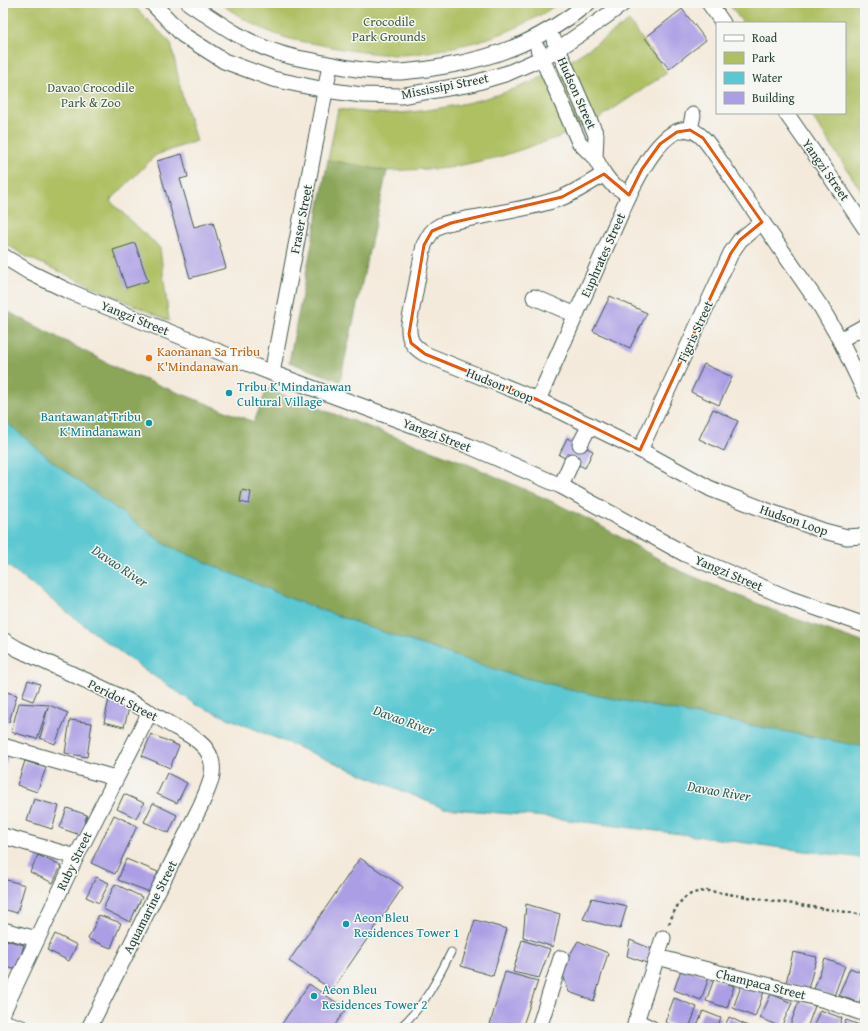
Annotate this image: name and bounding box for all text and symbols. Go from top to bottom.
park label: Crocodile Park Grounds [352,12,426,46]
legend [716,22,846,114]
text: Road [752,29,778,46]
text: Park [752,49,776,66]
street label: Hudson Street [553,54,602,133]
street label: Mississipi Street [400,68,491,104]
text: Water [752,69,782,86]
park label: Davao Crocodile Park & Zoo [47,78,135,112]
text: Building [752,89,795,106]
street label: Yangzi Street [798,135,855,205]
street label: Fraser Street [285,182,317,255]
street label: Euphrates Street [576,209,630,300]
street label: Yangzi Street [98,296,172,340]
street label: Tigris Street [672,297,718,367]
place label: Kaonanan Sa Tribu K'Mindanawan [157,342,260,376]
marker: Kaonanan Sa Tribu K'Mindanawan [144,353,154,363]
street label: Hudson Loop [463,363,537,407]
place label: Tribu K'Mindanawan Cultural Village [237,377,352,411]
marker: Tribu K'Mindanawan Cultural Village [224,388,234,398]
place label: Bantawan at Tribu K'Mindanawan [41,407,142,441]
street label: Yangzi Street [400,413,474,457]
marker: Bantawan at Tribu K'Mindanawan [144,418,154,428]
street label: Hudson Loop [757,499,831,541]
water label: Davao River [87,539,153,593]
street label: Yangzi Street [692,550,766,596]
street label: Peridot Street [85,674,162,726]
water label: Davao River [370,699,438,741]
water label: Davao River [685,775,753,807]
street label: Ruby Street [52,828,97,894]
street label: Aquamarine Street [118,857,182,957]
place label: Aeon Bleu Residences Tower 1 [354,908,459,942]
marker: Aeon Bleu Residences Tower 1 [341,919,351,929]
street label: Champaca Street [714,964,808,1004]
place label: Aeon Bleu Residences Tower 2 [322,980,427,1014]
marker: Aeon Bleu Residences Tower 2 [309,991,319,1001]

